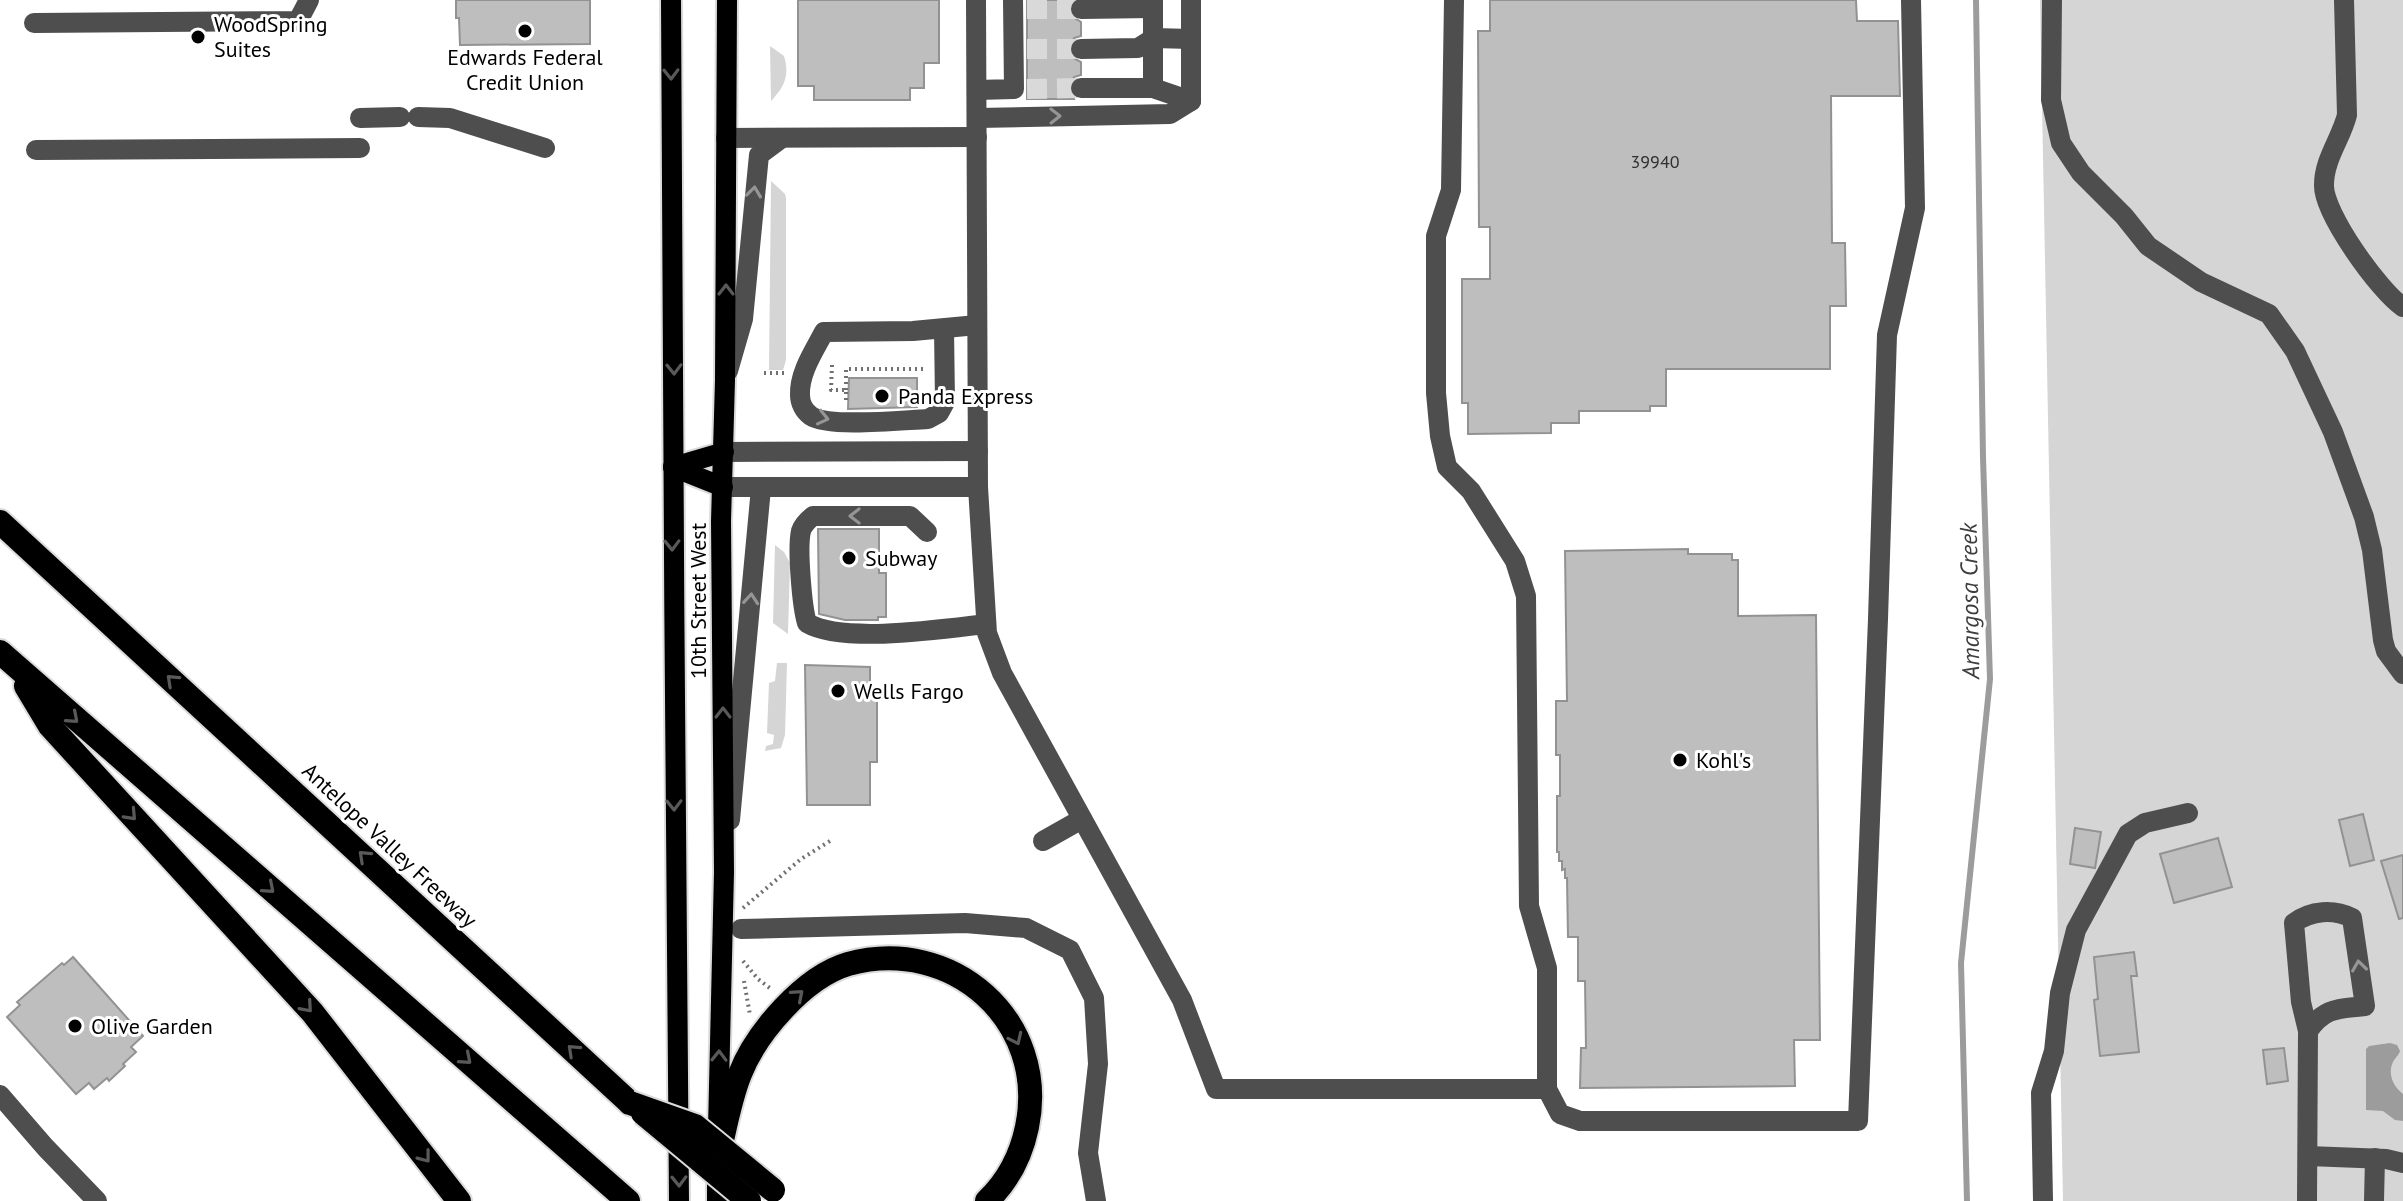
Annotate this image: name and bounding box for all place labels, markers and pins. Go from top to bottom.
place label: WoodSpring Suites [214,10,328,63]
marker: Edwards Federal Credit Union [516,22,534,40]
marker: WoodSpring Suites [189,28,207,46]
place label: Edwards Federal Credit Union [447,43,603,96]
place label: Panda Express [898,382,1033,410]
marker: Panda Express [873,387,891,405]
place label: Subway [865,544,938,572]
marker: Subway [840,549,858,567]
place label: Wells Fargo [854,677,964,705]
marker: Wells Fargo [829,682,847,700]
place label: Kohl's [1696,746,1751,774]
marker: Kohl's [1671,751,1689,769]
place label: Olive Garden [91,1012,213,1040]
marker: Olive Garden [66,1017,84,1035]

